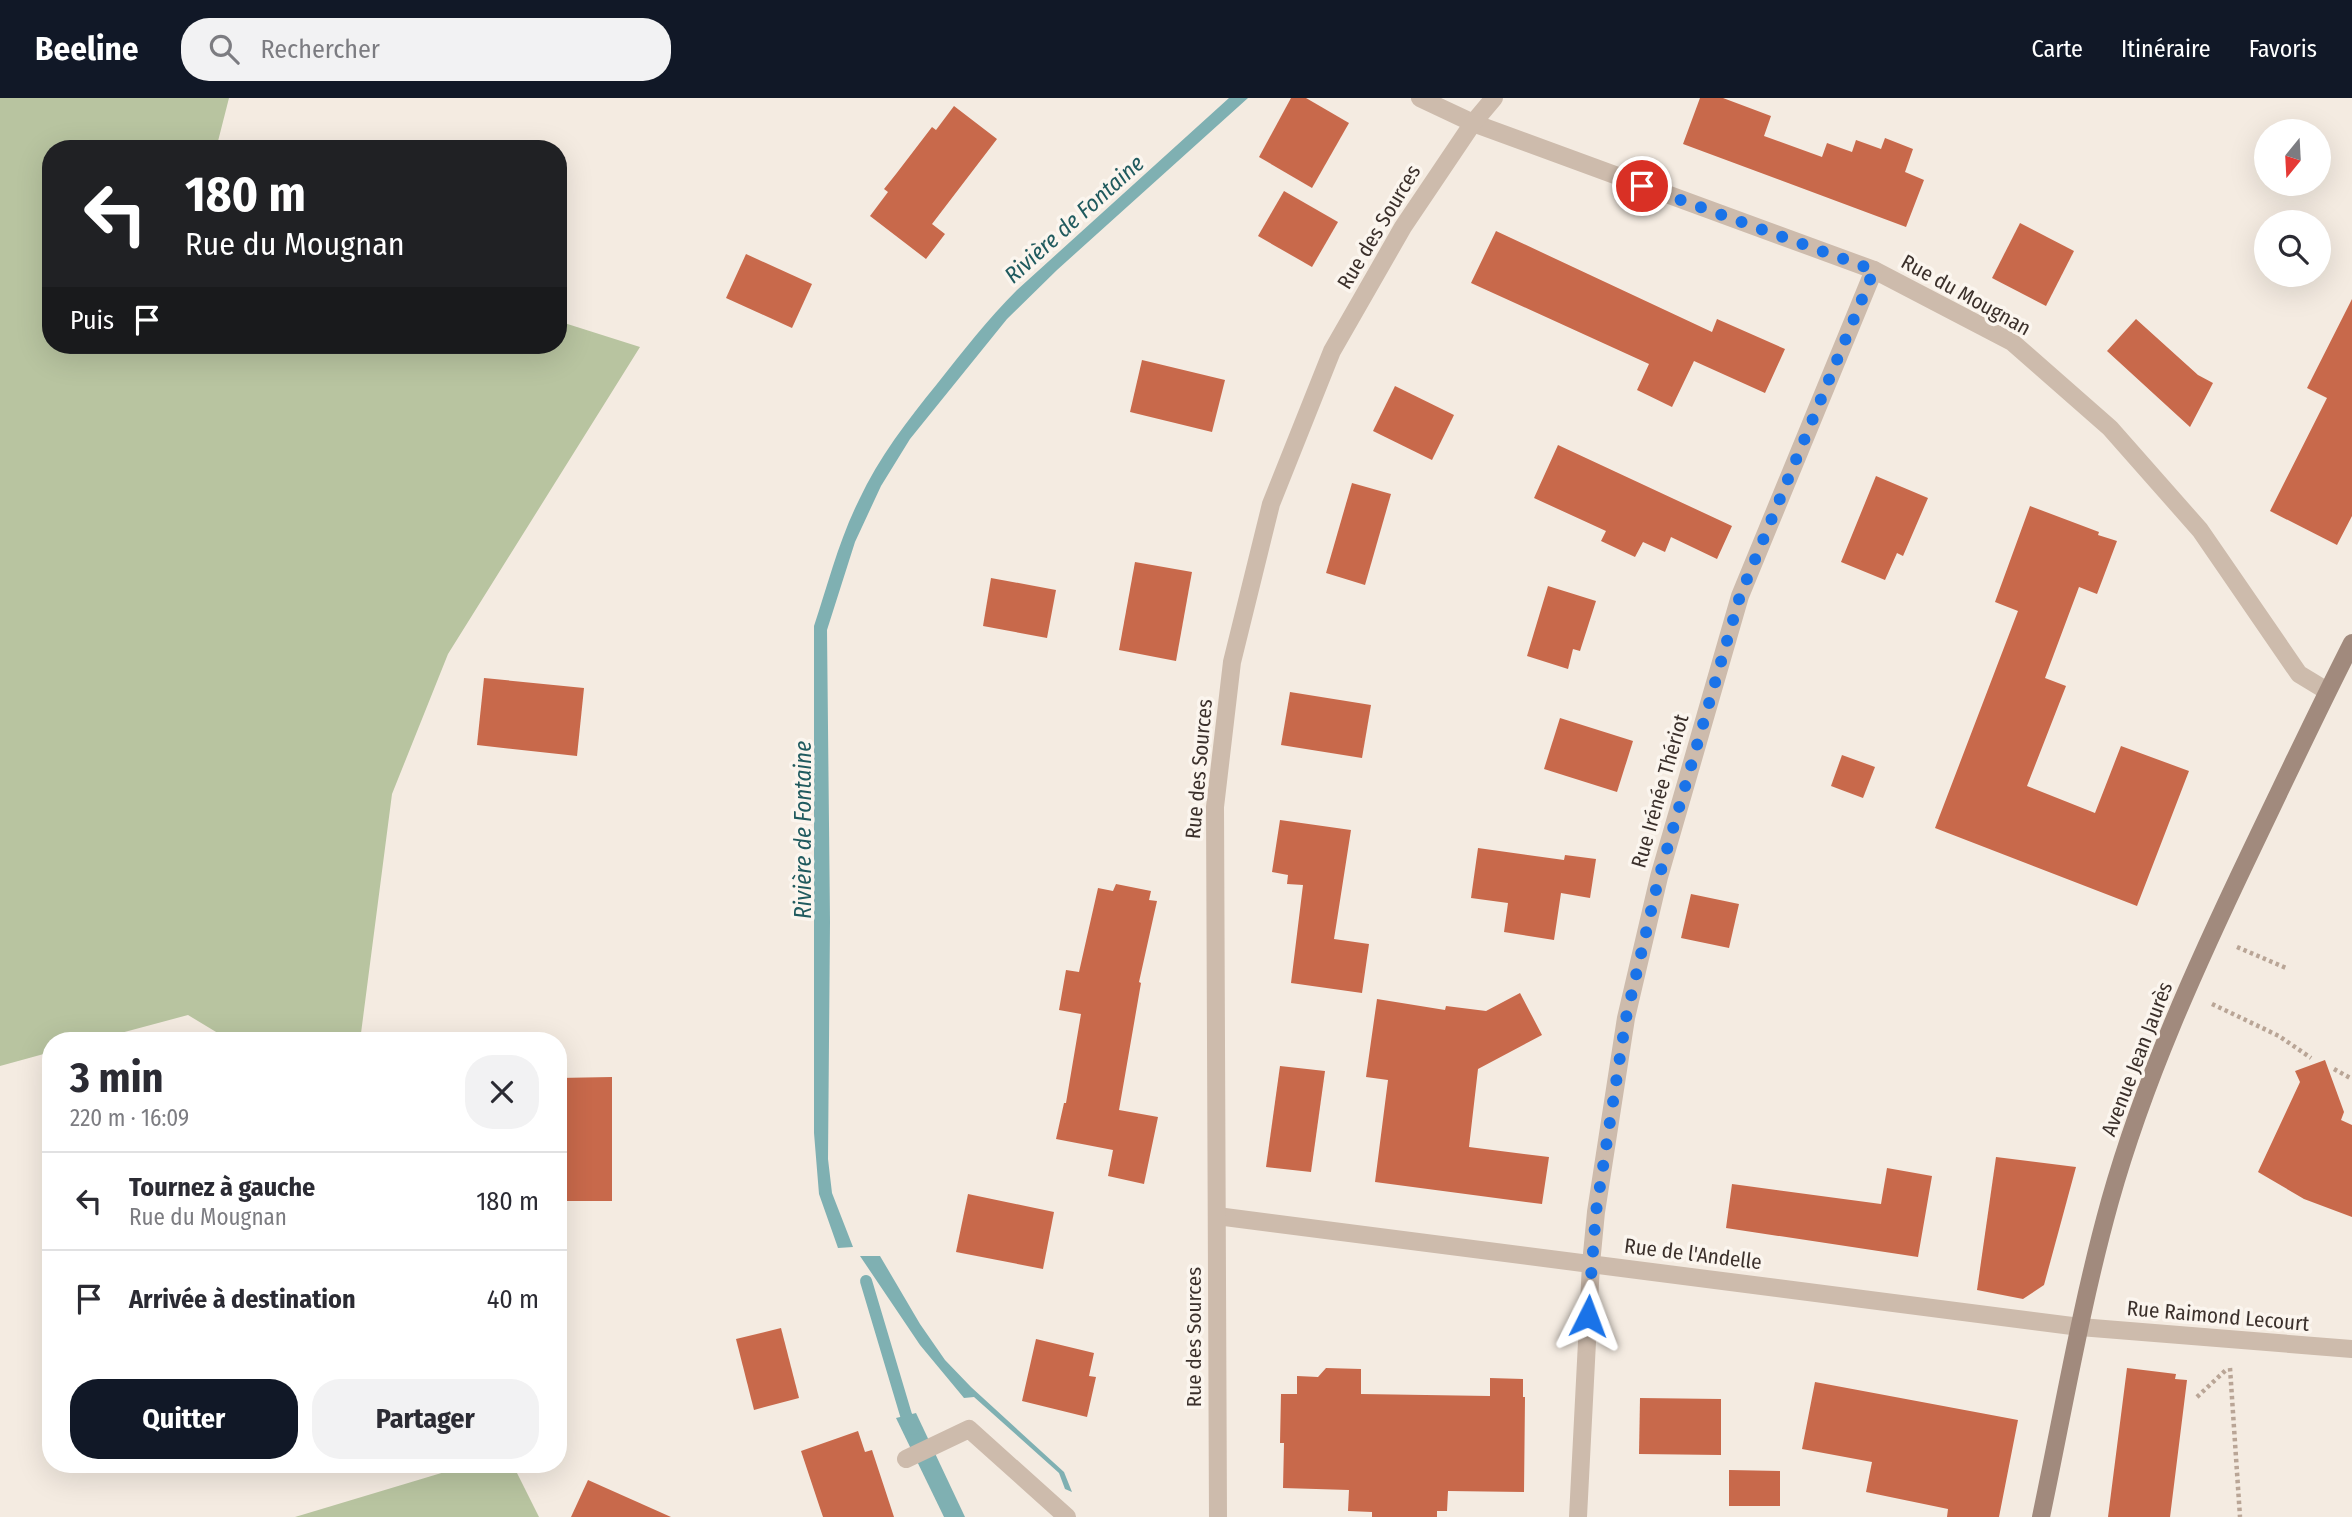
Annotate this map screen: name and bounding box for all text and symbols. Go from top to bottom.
search box [181,18,671,81]
text: Beeline [35,29,139,69]
icon: search [205,30,243,68]
text: Rechercher [261,34,380,65]
text: Carte [2032,35,2083,63]
text: Itinéraire [2121,35,2211,63]
text: Favoris [2249,35,2317,63]
north arrow [2254,119,2331,196]
map controls [2254,119,2331,287]
water label: Rivière de Fontaine [998,149,1150,289]
pin [1612,156,1672,216]
street label: Rue des Sources [1332,160,1426,294]
text: 180 m [185,165,306,224]
icon: arrive [1623,167,1661,205]
icon: left [70,168,161,259]
button: search [2254,210,2331,287]
text: Rue du Mougnan [185,225,405,263]
street label: Rue du Mougnan [1897,249,2035,341]
icon: arrive [128,301,166,339]
text: Puis [70,305,114,336]
street label: Rue des Sources [1180,698,1218,840]
street label: Rue Irénée Thériot [1626,711,1694,871]
water label: Rivière de Fontaine [789,741,817,919]
street label: Avenue Jean Jaurès [2096,978,2178,1140]
text: 3 min [70,1053,164,1103]
button: close [465,1055,539,1129]
text: 220 m · 16:09 [70,1104,189,1132]
text: Tournez à gauche [129,1172,315,1203]
icon: left [70,1182,108,1220]
text: 180 m [476,1186,539,1217]
text: Rue du Mougnan [129,1203,287,1231]
street label: Rue de l'Andelle [1623,1233,1763,1275]
street label: Rue des Sources [1181,1267,1207,1407]
position arrow [1551,1279,1625,1353]
icon: arrive [70,1280,108,1318]
text: Arrivée à destination [129,1284,356,1315]
text: 40 m [487,1284,539,1315]
street label: Rue Raimond Lecourt [2126,1295,2310,1337]
button: Quitter [70,1379,298,1459]
button: Partager [312,1379,539,1459]

